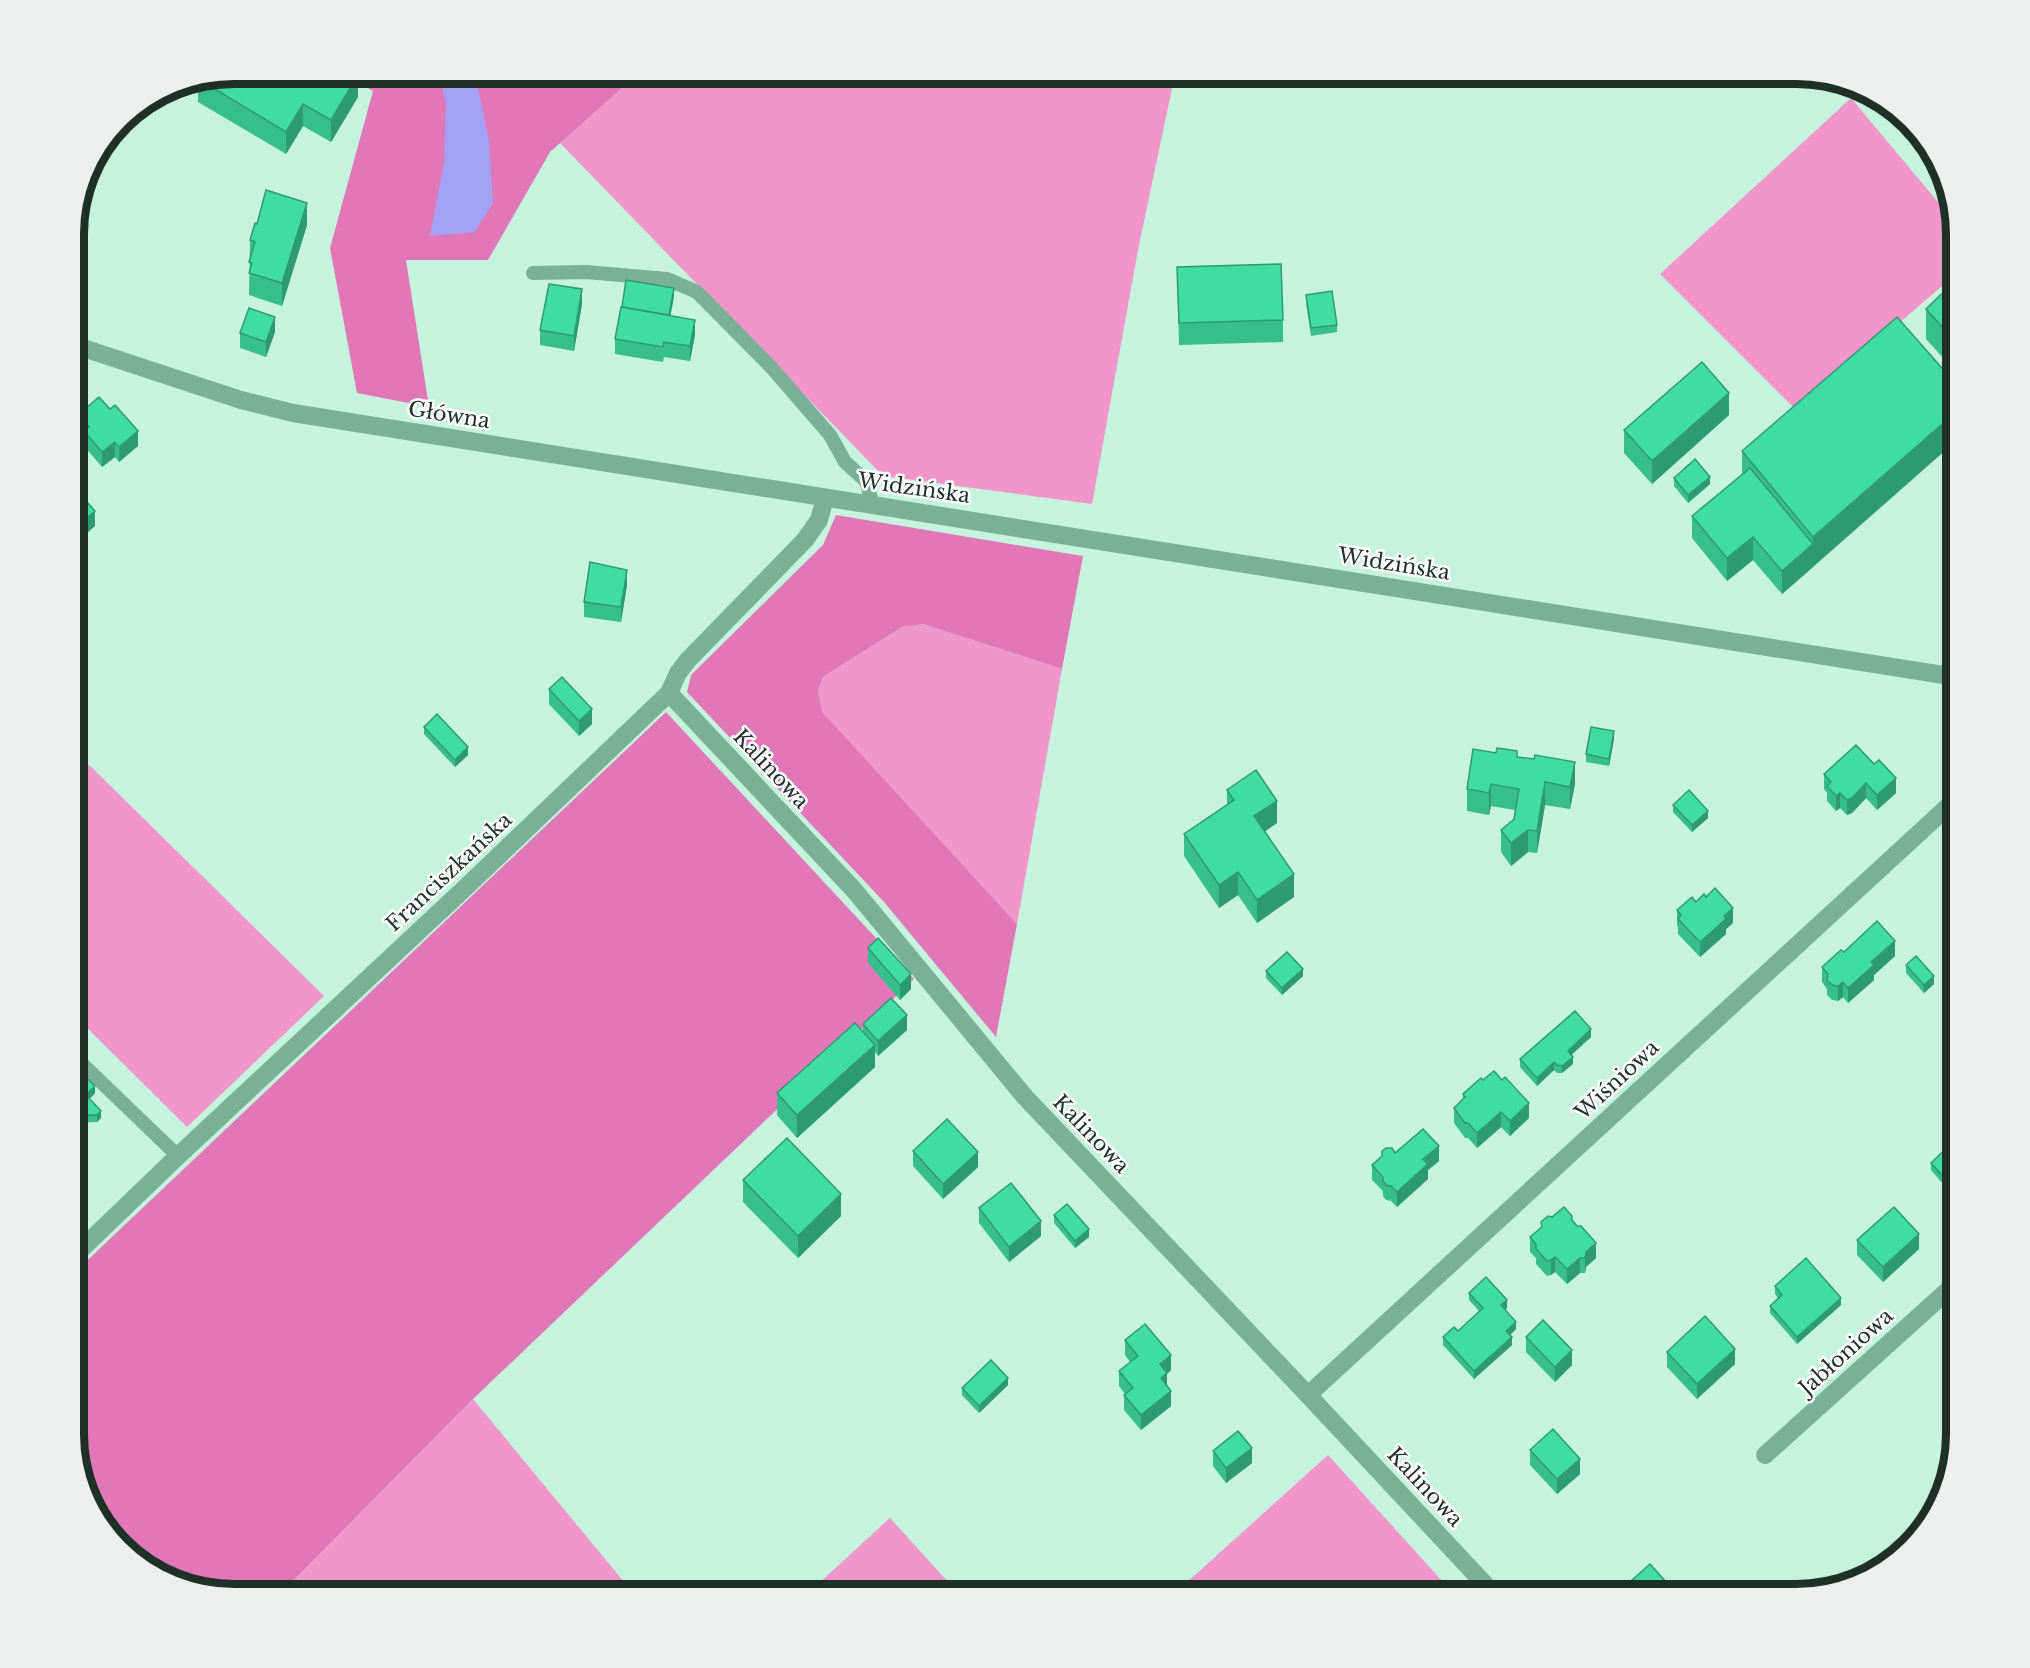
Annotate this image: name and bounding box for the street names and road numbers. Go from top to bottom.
street label: Główna [406,396,492,434]
street label: Widzińska [855,467,972,509]
street label: Widzińska [1335,542,1452,586]
street label: Kalinowa [728,724,815,814]
street label: Franciszkańska [381,807,518,937]
street label: Wiśniowa [1569,1034,1665,1126]
street label: Kalinowa [1047,1089,1135,1179]
street label: Jabłoniowa [1791,1303,1899,1403]
street label: Kalinowa [1382,1442,1469,1532]

